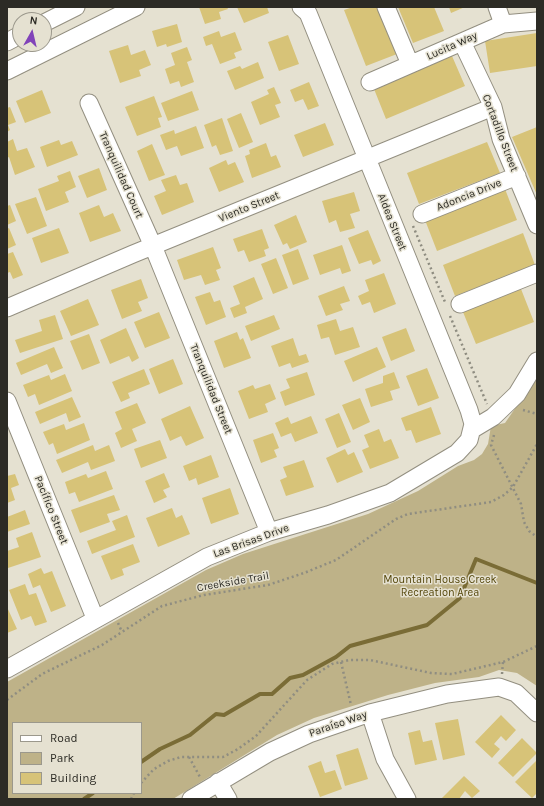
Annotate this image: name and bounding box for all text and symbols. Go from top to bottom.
north arrow [12,12,52,52]
text: N [29,14,38,28]
street label: Lucita Way [425,29,479,63]
street label: Cortadillo Street [479,92,521,174]
street label: Tranquilidad Court [96,130,146,220]
street label: Adoncia Drive [435,176,503,214]
street label: Viento Street [217,189,281,225]
street label: Aldea Street [375,192,409,252]
street label: Tranquilidad Street [187,342,235,436]
street label: Pacífico Street [31,474,71,546]
street label: Las Brisas Drive [211,521,291,561]
street label: Creekside Trail [196,569,270,595]
park label: Mountain House Creek Recreation Area [383,573,497,599]
street label: Paraíso Way [307,708,369,740]
legend [12,722,142,794]
text: Road [50,731,78,745]
text: Park [50,751,74,765]
text: Building [50,771,96,785]

